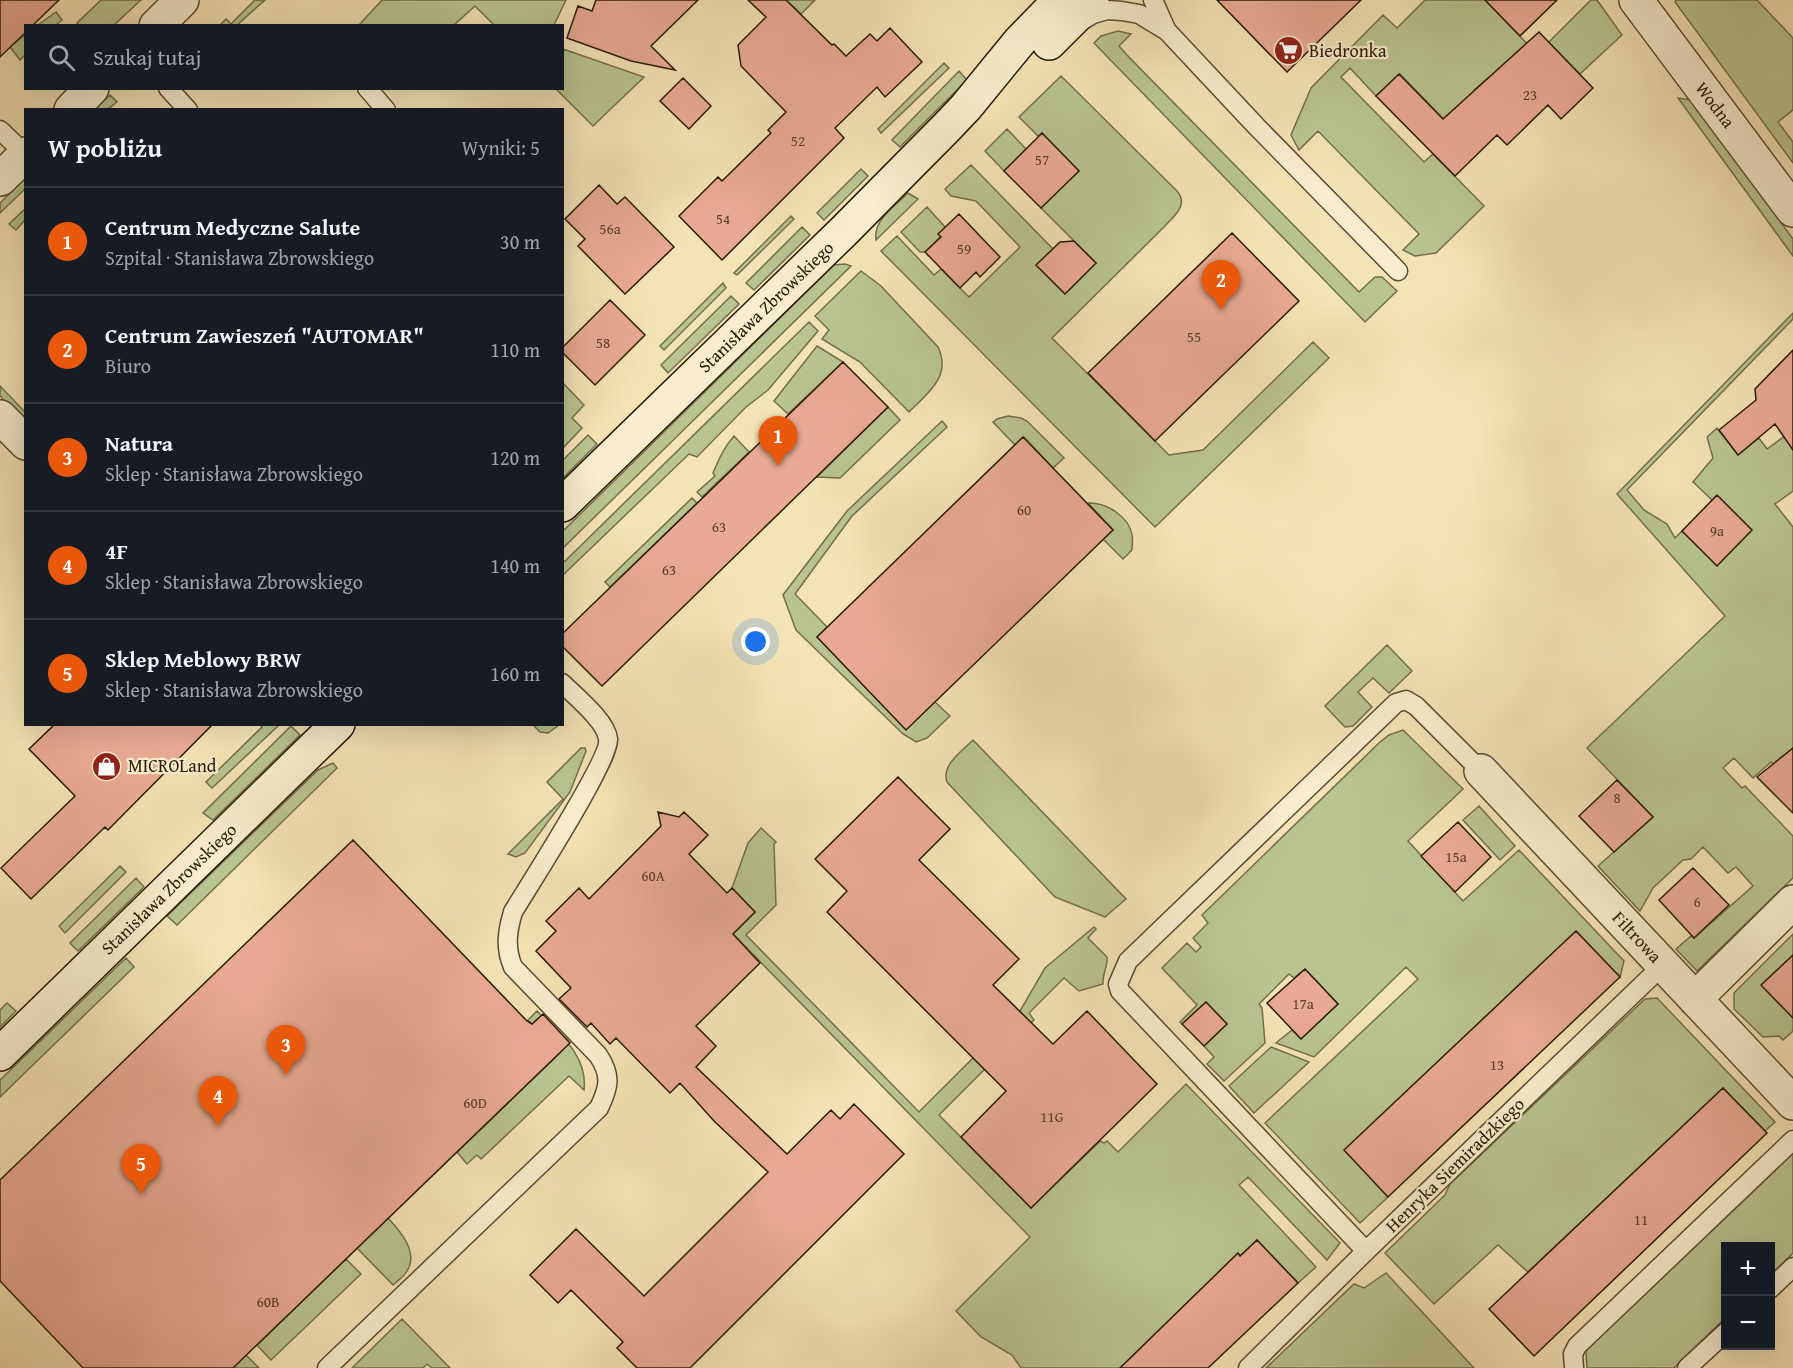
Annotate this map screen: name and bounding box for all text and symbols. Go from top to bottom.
search box [24,24,564,90]
supermarket icon: Biedronka [1272,35,1304,67]
place label: Biedronka [1309,37,1387,64]
icon: search [45,41,78,74]
text: Szukaj tutaj [93,41,201,73]
street label: Wodna [1689,76,1742,134]
house number: 23 [1523,84,1537,105]
text: W pobliżu [48,128,162,167]
house number: 52 [791,130,805,151]
text: Wyniki: 5 [462,133,540,162]
house number: 57 [1035,149,1049,170]
house number: 54 [716,208,730,229]
text: Centrum Medyczne Salute [105,211,360,243]
house number: 56a [599,218,621,239]
text: 1 [62,227,73,256]
text: 30 m [500,227,540,256]
street label: Stanisława Zbrowskiego [692,234,840,379]
house number: 59 [957,238,971,259]
text: Szpital · Stanisława Zbrowskiego [105,243,374,272]
pin: 2 [1202,260,1240,310]
text: Centrum Zawieszeń "AUTOMAR" [105,319,424,351]
house number: 55 [1187,326,1201,347]
house number: 58 [596,332,610,353]
text: 2 [62,335,73,364]
text: 110 m [490,335,540,364]
text: Biuro [105,351,151,380]
pin: 1 [758,416,798,466]
text: Natura [105,427,173,459]
text: 3 [62,443,73,472]
text: 120 m [490,443,540,472]
text: Sklep · Stanisława Zbrowskiego [105,459,363,488]
house number: 60 [1017,499,1031,520]
house number: 63 [712,516,726,537]
house number: 9a [1710,520,1724,541]
text: 4F [105,535,128,567]
text: 4 [62,551,73,580]
text: 140 m [490,551,540,580]
house number: 63 [662,559,676,580]
text: Sklep · Stanisława Zbrowskiego [105,567,363,596]
your location [741,627,770,656]
text: Sklep Meblowy BRW [105,643,301,675]
text: 5 [62,659,73,688]
text: 160 m [490,659,540,688]
text: Sklep · Stanisława Zbrowskiego [105,675,363,704]
shop icon: MICROLand [91,750,123,782]
place label: MICROLand [128,752,217,779]
house number: 8 [1613,787,1621,808]
street label: Stanisława Zbrowskiego [95,816,243,961]
house number: 15a [1445,846,1467,867]
house number: 60A [641,865,665,886]
house number: 6 [1693,891,1701,912]
street label: Filtrowa [1606,905,1669,969]
house number: 17a [1292,993,1314,1014]
pin: 3 [266,1026,306,1075]
house number: 13 [1490,1054,1504,1075]
pin: 4 [198,1076,238,1126]
street label: Henryka Siemiradzkiego [1379,1091,1530,1238]
house number: 60D [463,1092,487,1113]
house number: 11G [1040,1106,1064,1127]
pin: 5 [122,1144,160,1194]
house number: 11 [1634,1209,1648,1230]
map controls [1721,1242,1775,1350]
button: + [1721,1242,1775,1296]
house number: 60B [257,1291,279,1312]
button: − [1721,1296,1775,1350]

